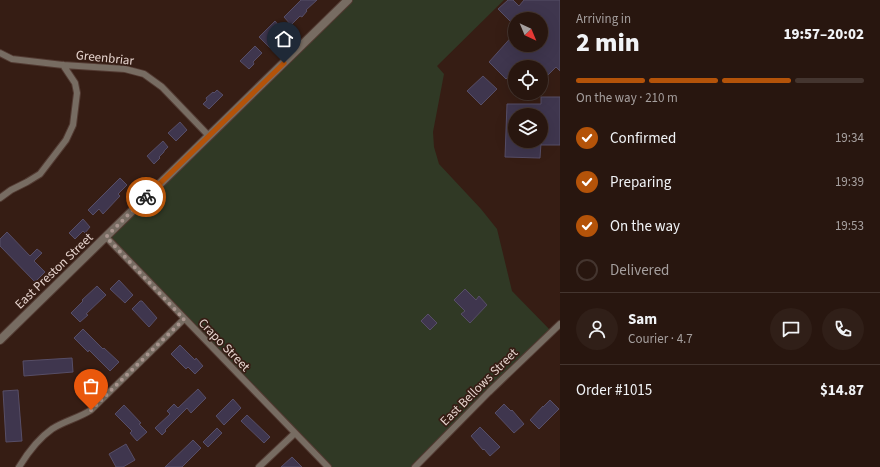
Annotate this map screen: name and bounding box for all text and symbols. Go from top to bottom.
text: Arriving in [576,10,631,28]
north arrow [508,12,548,52]
map controls [508,12,548,148]
pin [267,22,301,63]
text: 2 min [576,24,640,61]
text: 19:57–20:02 [783,24,864,45]
icon: home [273,28,295,50]
street label: Greenbriar [75,46,135,70]
button: locate [508,60,548,100]
text: On the way · 210 m [576,89,678,107]
button: layers [508,108,548,148]
icon: check [576,127,598,149]
text: Confirmed [610,128,676,149]
text: 19:34 [835,129,864,147]
icon: check [576,171,598,193]
text: Preparing [610,172,671,193]
text: 19:39 [835,173,864,191]
courier [126,177,166,217]
icon: bike [135,186,157,208]
icon: check [576,215,598,237]
text: On the way [610,216,680,237]
text: 19:53 [835,217,864,235]
street label: East Preston Street [11,229,98,313]
text: Delivered [610,260,669,281]
button: person [576,308,618,350]
button: chat [770,308,812,350]
button: phone [822,308,864,350]
text: Sam [628,309,657,330]
street label: Crapo Street [194,314,254,376]
text: Courier · 4.7 [628,330,693,348]
street label: East Bellows Street [436,344,522,430]
pin [74,369,108,410]
icon: bag [80,375,102,397]
text: Order #1015 [576,380,652,401]
text: $14.87 [820,380,864,401]

